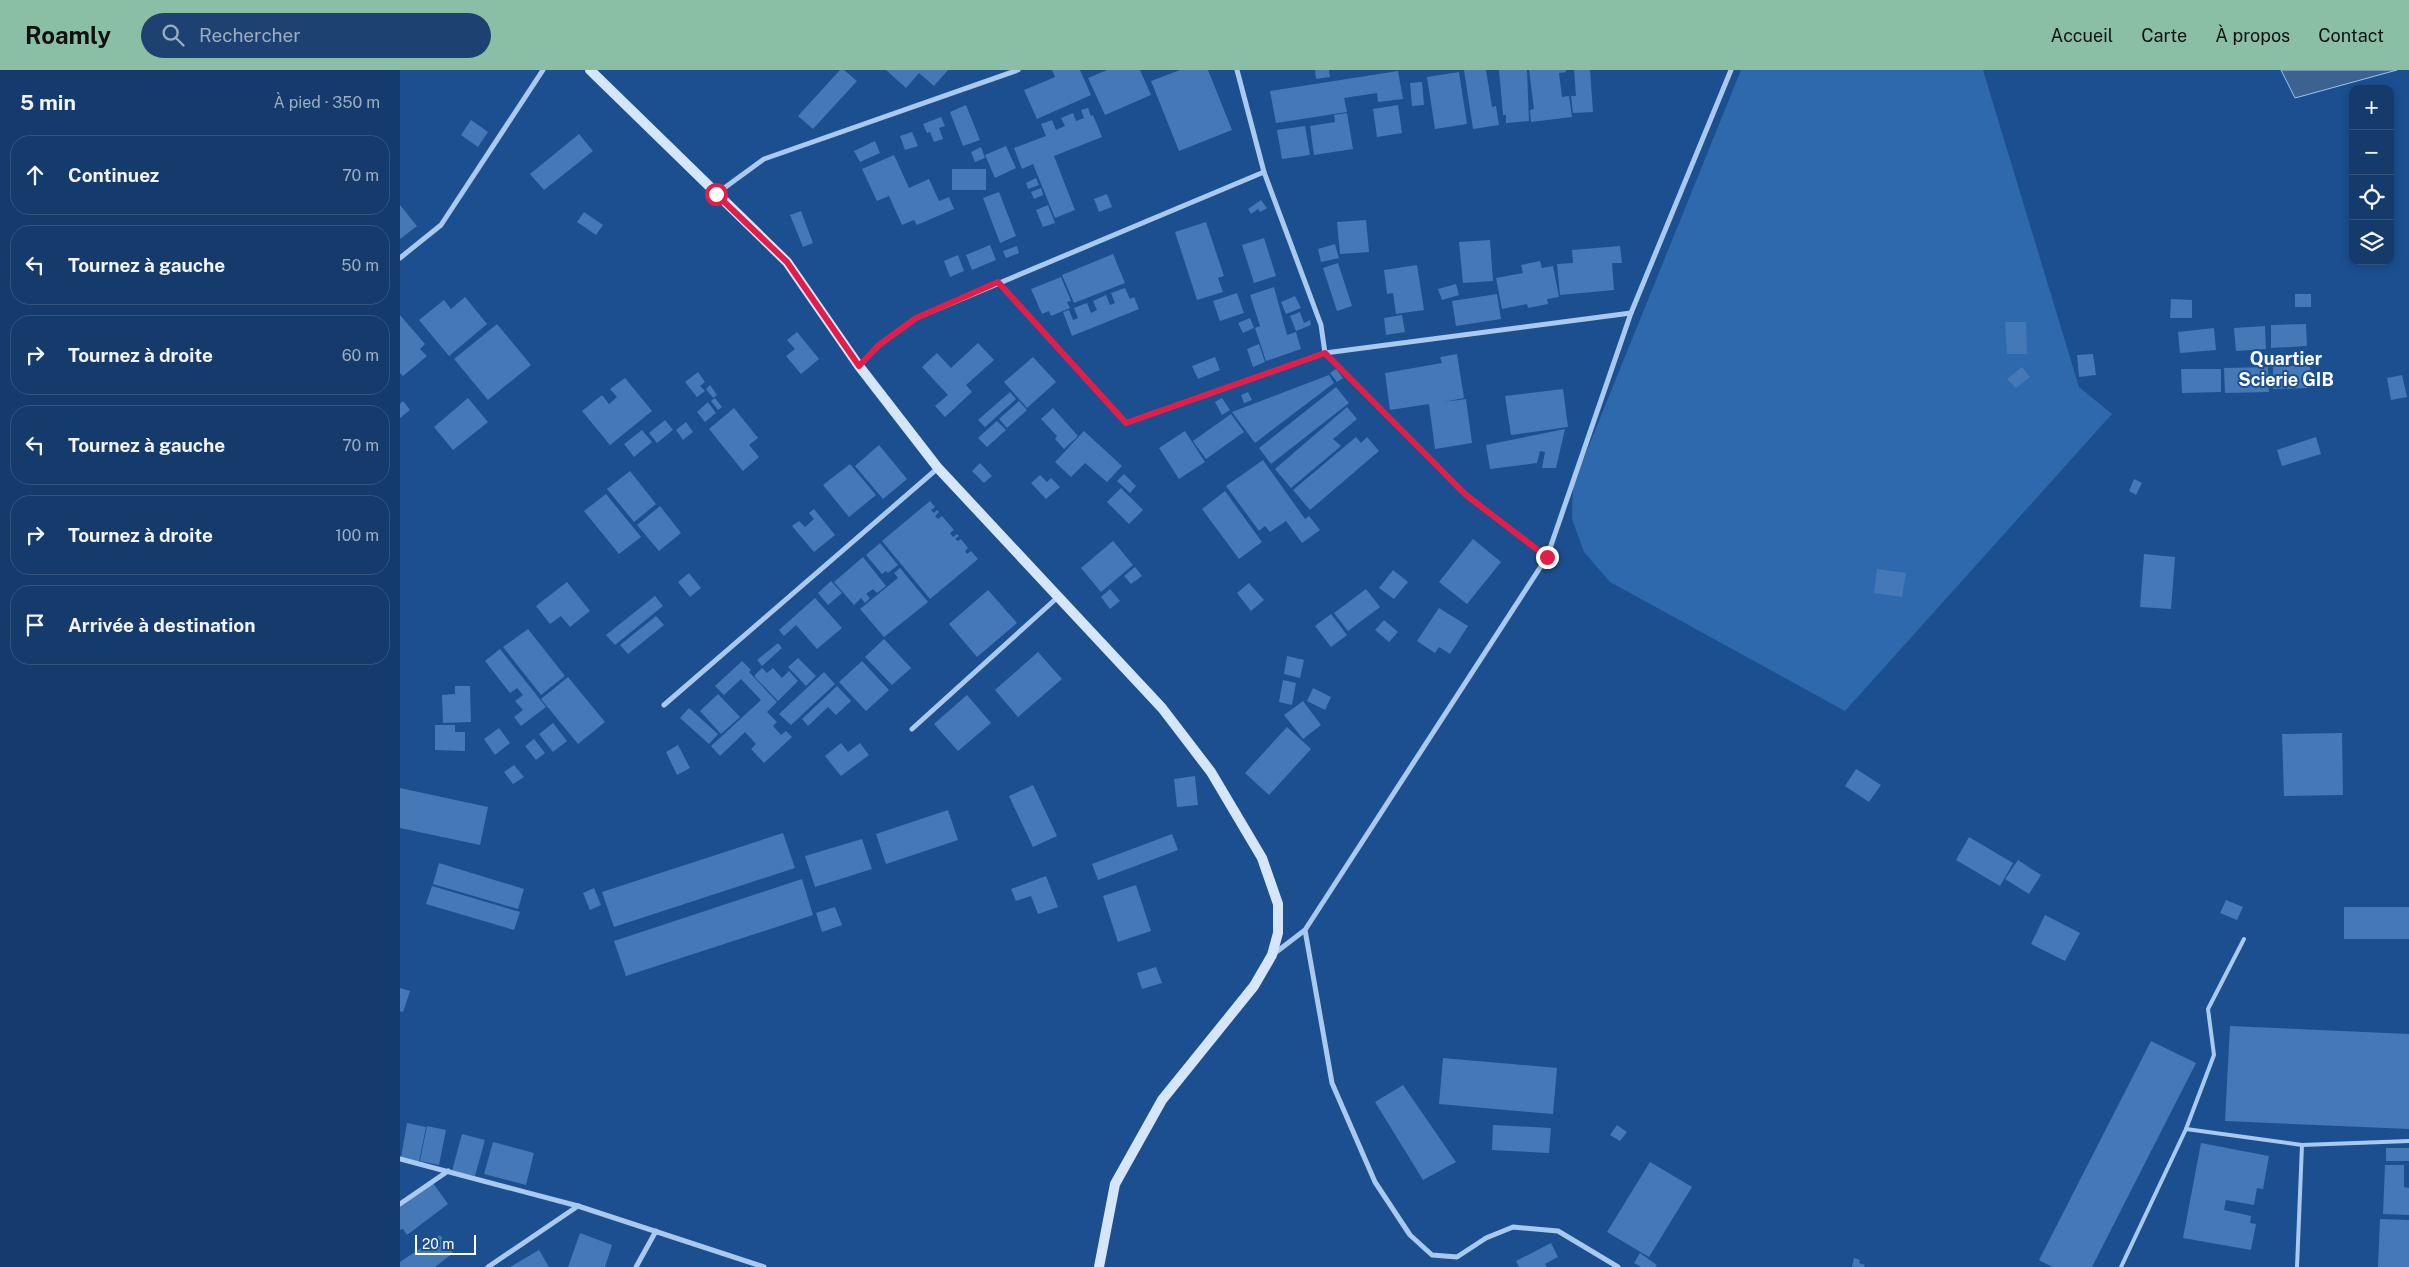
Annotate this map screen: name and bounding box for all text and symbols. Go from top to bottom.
search box [141,13,491,58]
text: Roamly [25,21,111,49]
icon: search [159,21,187,49]
text: Rechercher [199,24,301,46]
text: Accueil [2051,25,2113,46]
text: Carte [2141,25,2187,46]
text: À propos [2215,25,2290,46]
text: Contact [2318,25,2384,46]
map controls [2349,85,2394,265]
button: + [2349,85,2394,130]
text: 5 min [20,90,76,115]
text: À pied · 350 m [273,93,380,112]
button: − [2349,130,2394,175]
icon: ahead [21,161,49,189]
text: Continuez [68,164,159,186]
text: 70 m [342,166,379,185]
button: locate [2349,175,2394,220]
route start [705,183,728,206]
button: layers [2349,220,2394,265]
icon: left [21,251,49,279]
text: Tournez à gauche [68,254,225,276]
text: 50 m [341,256,379,275]
icon: right [21,341,49,369]
text: Tournez à droite [68,344,213,366]
text: 60 m [342,346,379,365]
district label: Quartier Scierie GIB [2238,348,2334,390]
icon: left [21,431,49,459]
text: Tournez à gauche [68,434,225,456]
text: 70 m [342,436,379,455]
icon: right [21,521,49,549]
text: Tournez à droite [68,524,213,546]
text: 100 m [335,526,379,545]
route end [1536,546,1559,569]
icon: arrive [21,611,49,639]
text: Arrivée à destination [68,614,256,636]
scale bar [415,1232,476,1255]
text: 20 m [422,1236,454,1252]

